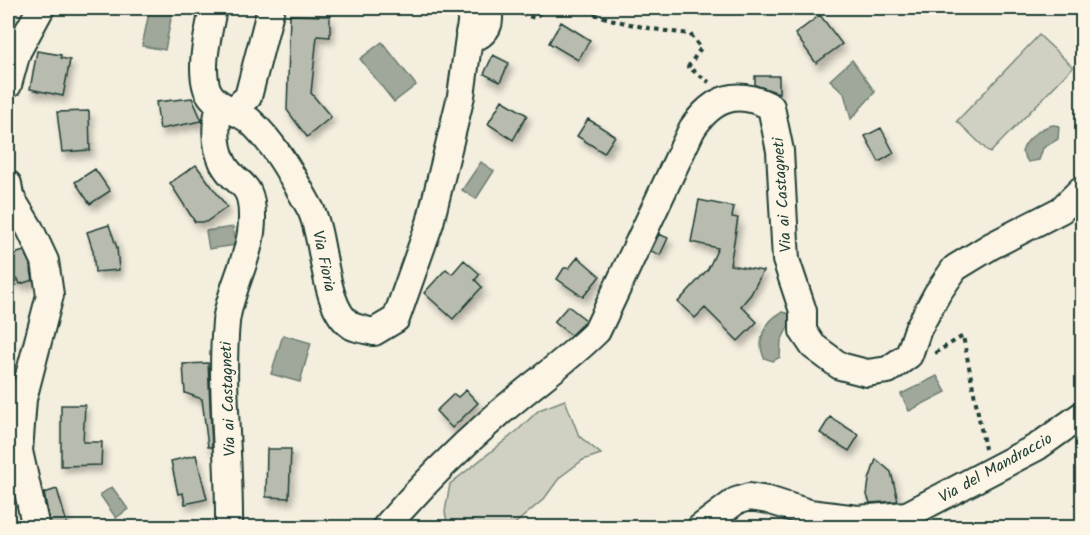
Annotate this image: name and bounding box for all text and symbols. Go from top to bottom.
street label: Via ai Castagneti [766,136,799,253]
street label: Via Fioria [305,228,342,294]
street label: Via ai Castagneti [214,340,243,457]
street label: Via del Mandraccio [934,427,1057,510]

